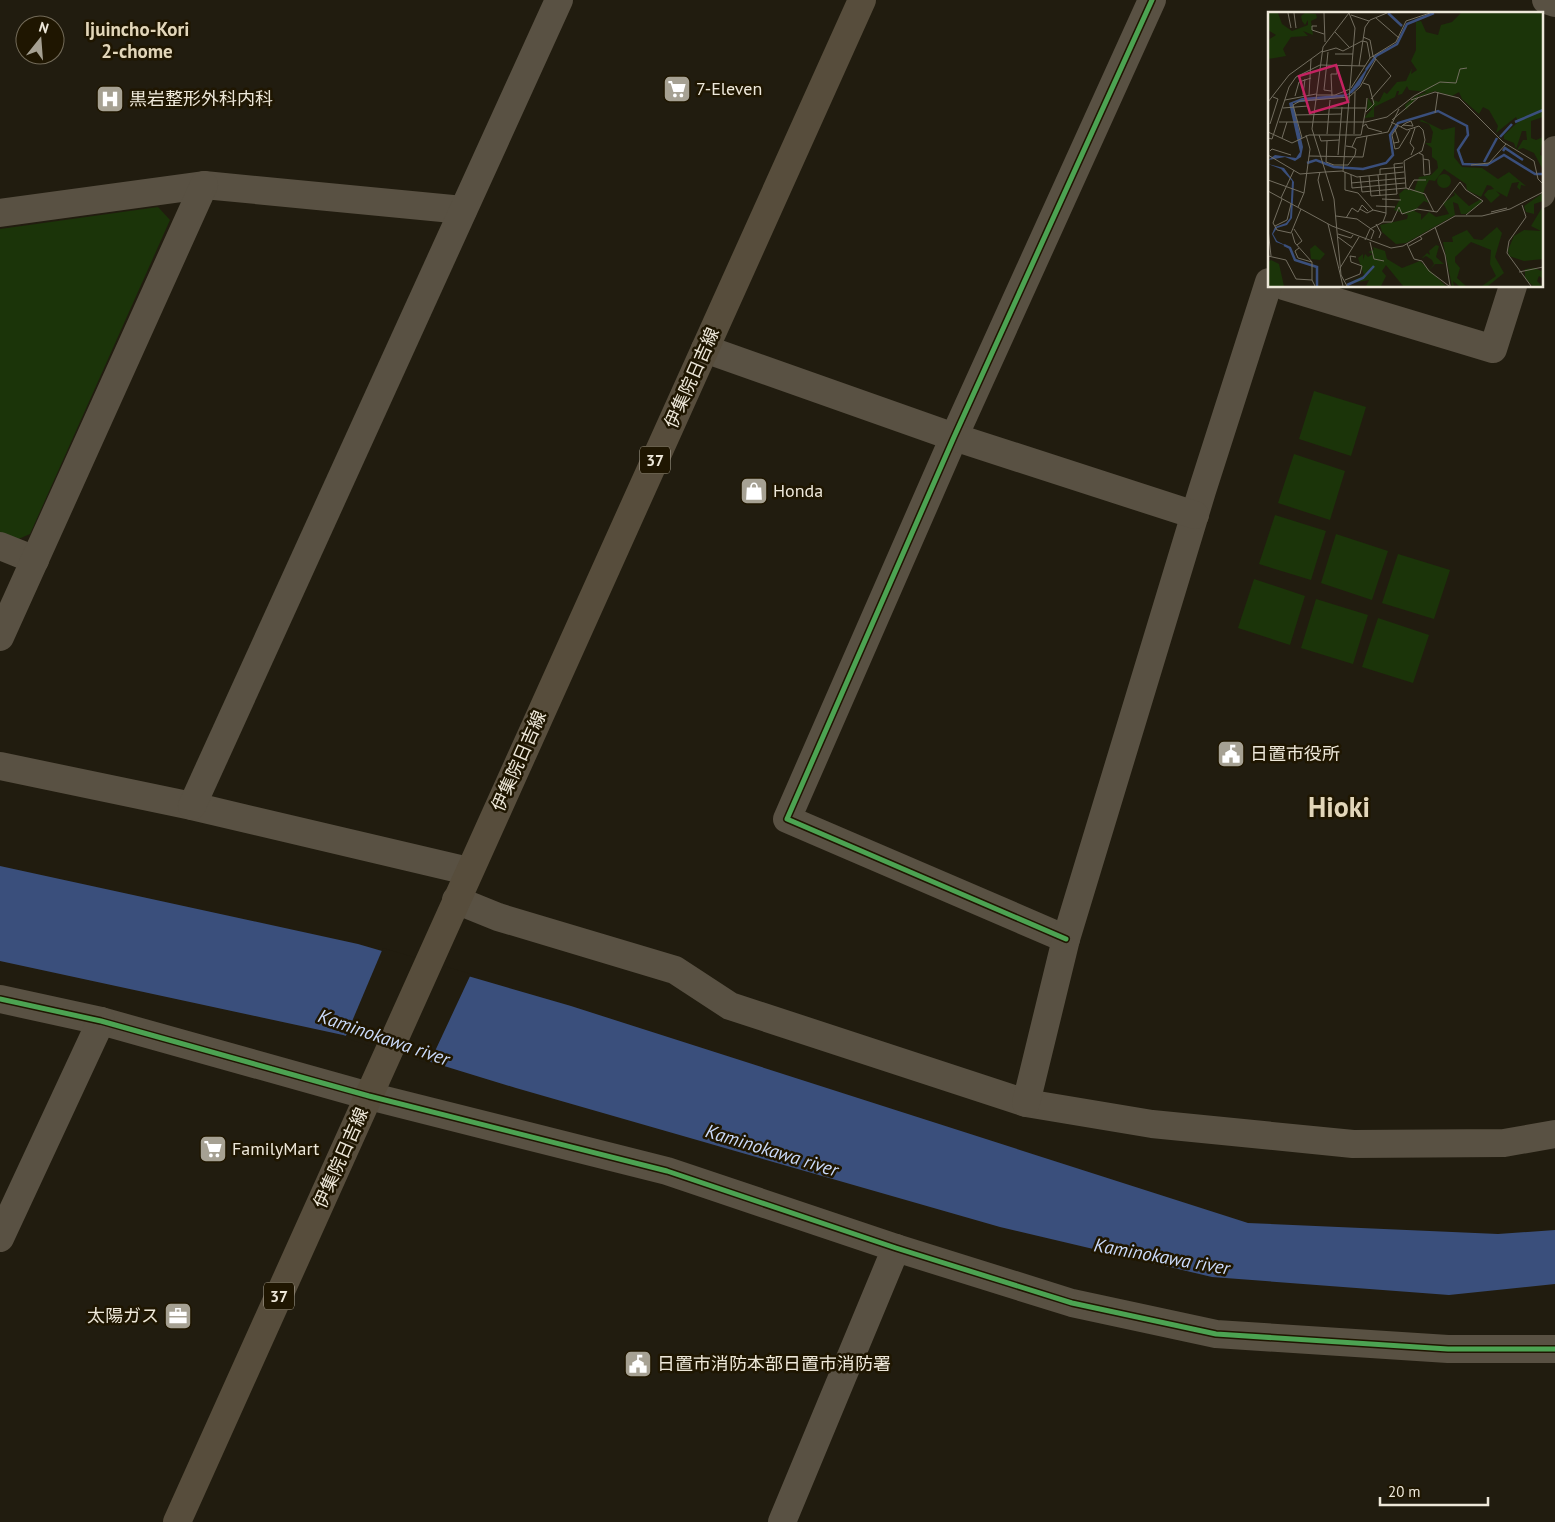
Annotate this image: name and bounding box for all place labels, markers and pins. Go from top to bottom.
supermarket icon: 7-Eleven [662,74,692,104]
place label: 7-Eleven [696,77,762,100]
hospital icon: 黒岩整形外科内科 [95,84,125,114]
place label: 黒岩整形外科内科 [129,87,273,110]
shop icon: Honda [739,476,769,506]
place label: Honda [773,479,823,502]
public building icon: 日置市役所 [1216,739,1246,769]
place label: 日置市役所 [1250,742,1340,765]
supermarket icon: FamilyMart [198,1134,228,1164]
place label: FamilyMart [232,1137,319,1160]
office icon: 太陽ガス [163,1301,193,1331]
place label: 太陽ガス [87,1304,159,1327]
public building icon: 日置市消防本部日置市消防署 [623,1349,653,1379]
place label: 日置市消防本部日置市消防署 [657,1352,891,1375]

